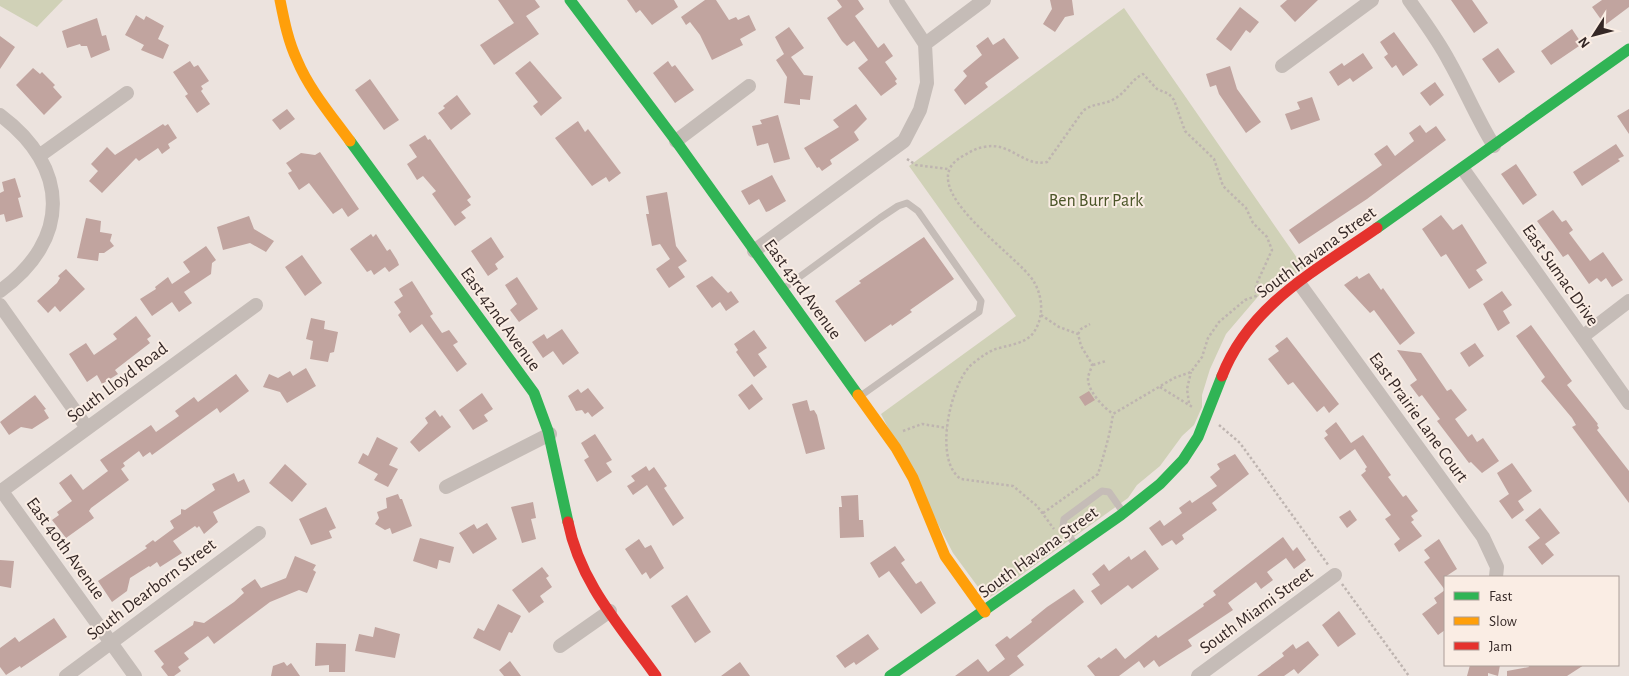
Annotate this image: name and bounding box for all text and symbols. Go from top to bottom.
north arrow [1569,10,1619,60]
text: N [1576,34,1593,50]
park label: Ben Burr Park [1049,192,1144,210]
street label: South Havana Street [1254,203,1380,302]
street label: East Sumac Drive [1519,221,1602,330]
street label: East 43rd Avenue [760,236,844,343]
street label: East 42nd Avenue [457,265,544,375]
street label: South Lloyd Road [64,339,171,426]
street label: East Prairie Lane Court [1365,349,1471,486]
street label: East 40th Avenue [22,494,108,603]
street label: South Havana Street [976,503,1102,602]
street label: South Dearborn Street [84,535,220,644]
street label: South Miami Street [1197,564,1317,658]
legend [1444,576,1619,666]
text: Fast [1489,589,1513,604]
text: Slow [1489,614,1517,629]
text: Jam [1489,639,1512,654]

